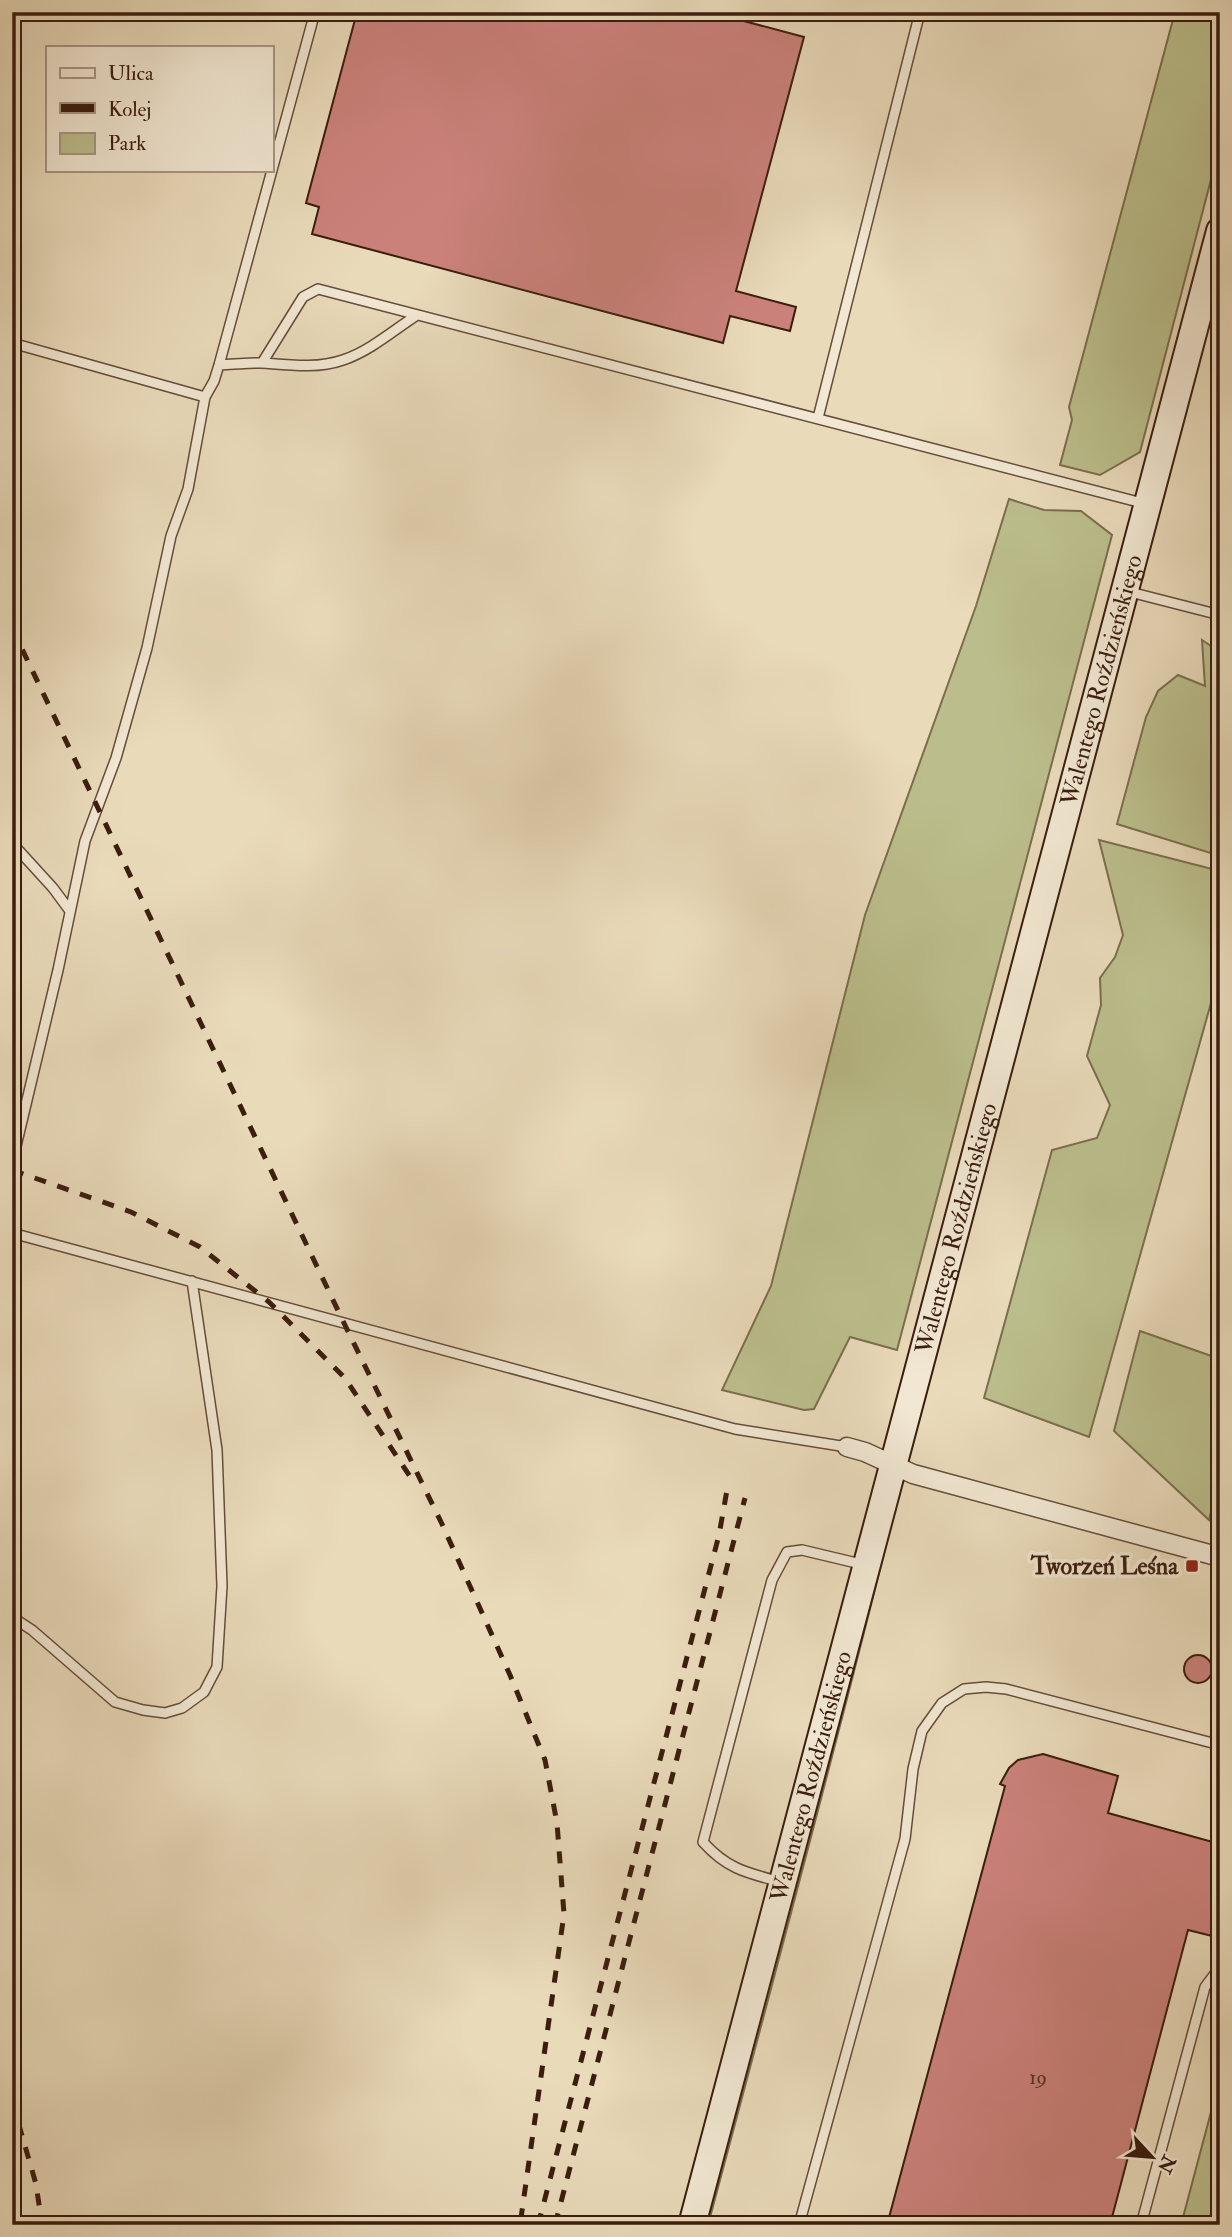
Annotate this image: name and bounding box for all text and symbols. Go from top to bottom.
legend [46,46,273,172]
text: Ulica [108,60,154,87]
text: Kolej [108,96,151,123]
text: Park [108,130,146,157]
street label: Walentego Roździeńskiego [1053,551,1150,810]
street label: Walentego Roździeńskiego [908,1100,1004,1358]
place label: Tworzeń Leśna [1030,1551,1179,1582]
marker: Tworzeń Leśna [1184,1558,1200,1574]
street label: Walentego Roździeńskiego [763,1648,859,1906]
house number: 19 [1029,2064,1047,2091]
north arrow [1116,2122,1186,2192]
text: N [1151,2150,1181,2178]

